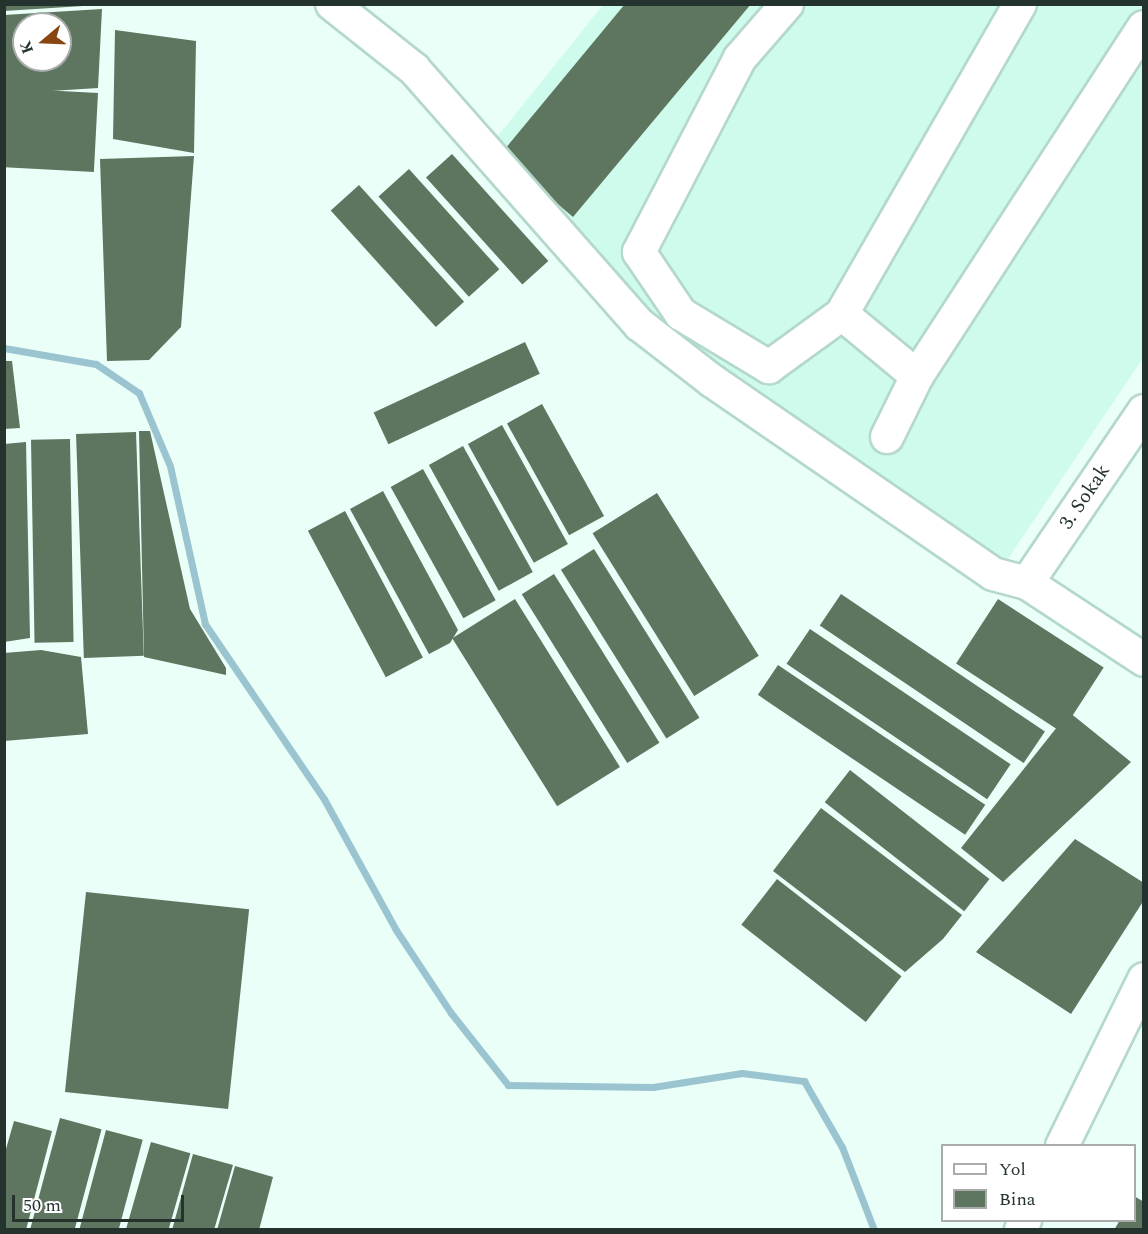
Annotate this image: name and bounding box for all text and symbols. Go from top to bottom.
north arrow [12,12,72,72]
text: K [14,37,40,57]
street label: 3. Sokak [1054,460,1116,534]
legend [941,1144,1136,1222]
text: Yol [999,1156,1026,1183]
scale bar [15,1183,188,1221]
text: Bina [999,1186,1036,1213]
text: 50 m [23,1192,61,1219]

